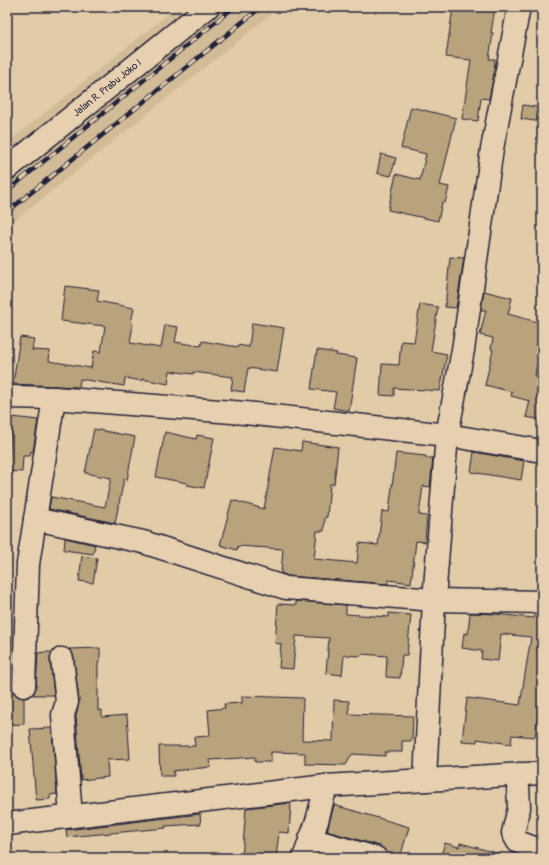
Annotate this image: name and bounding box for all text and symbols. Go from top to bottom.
street label: Jalan R. Prabu Joko I [71,57,144,119]

